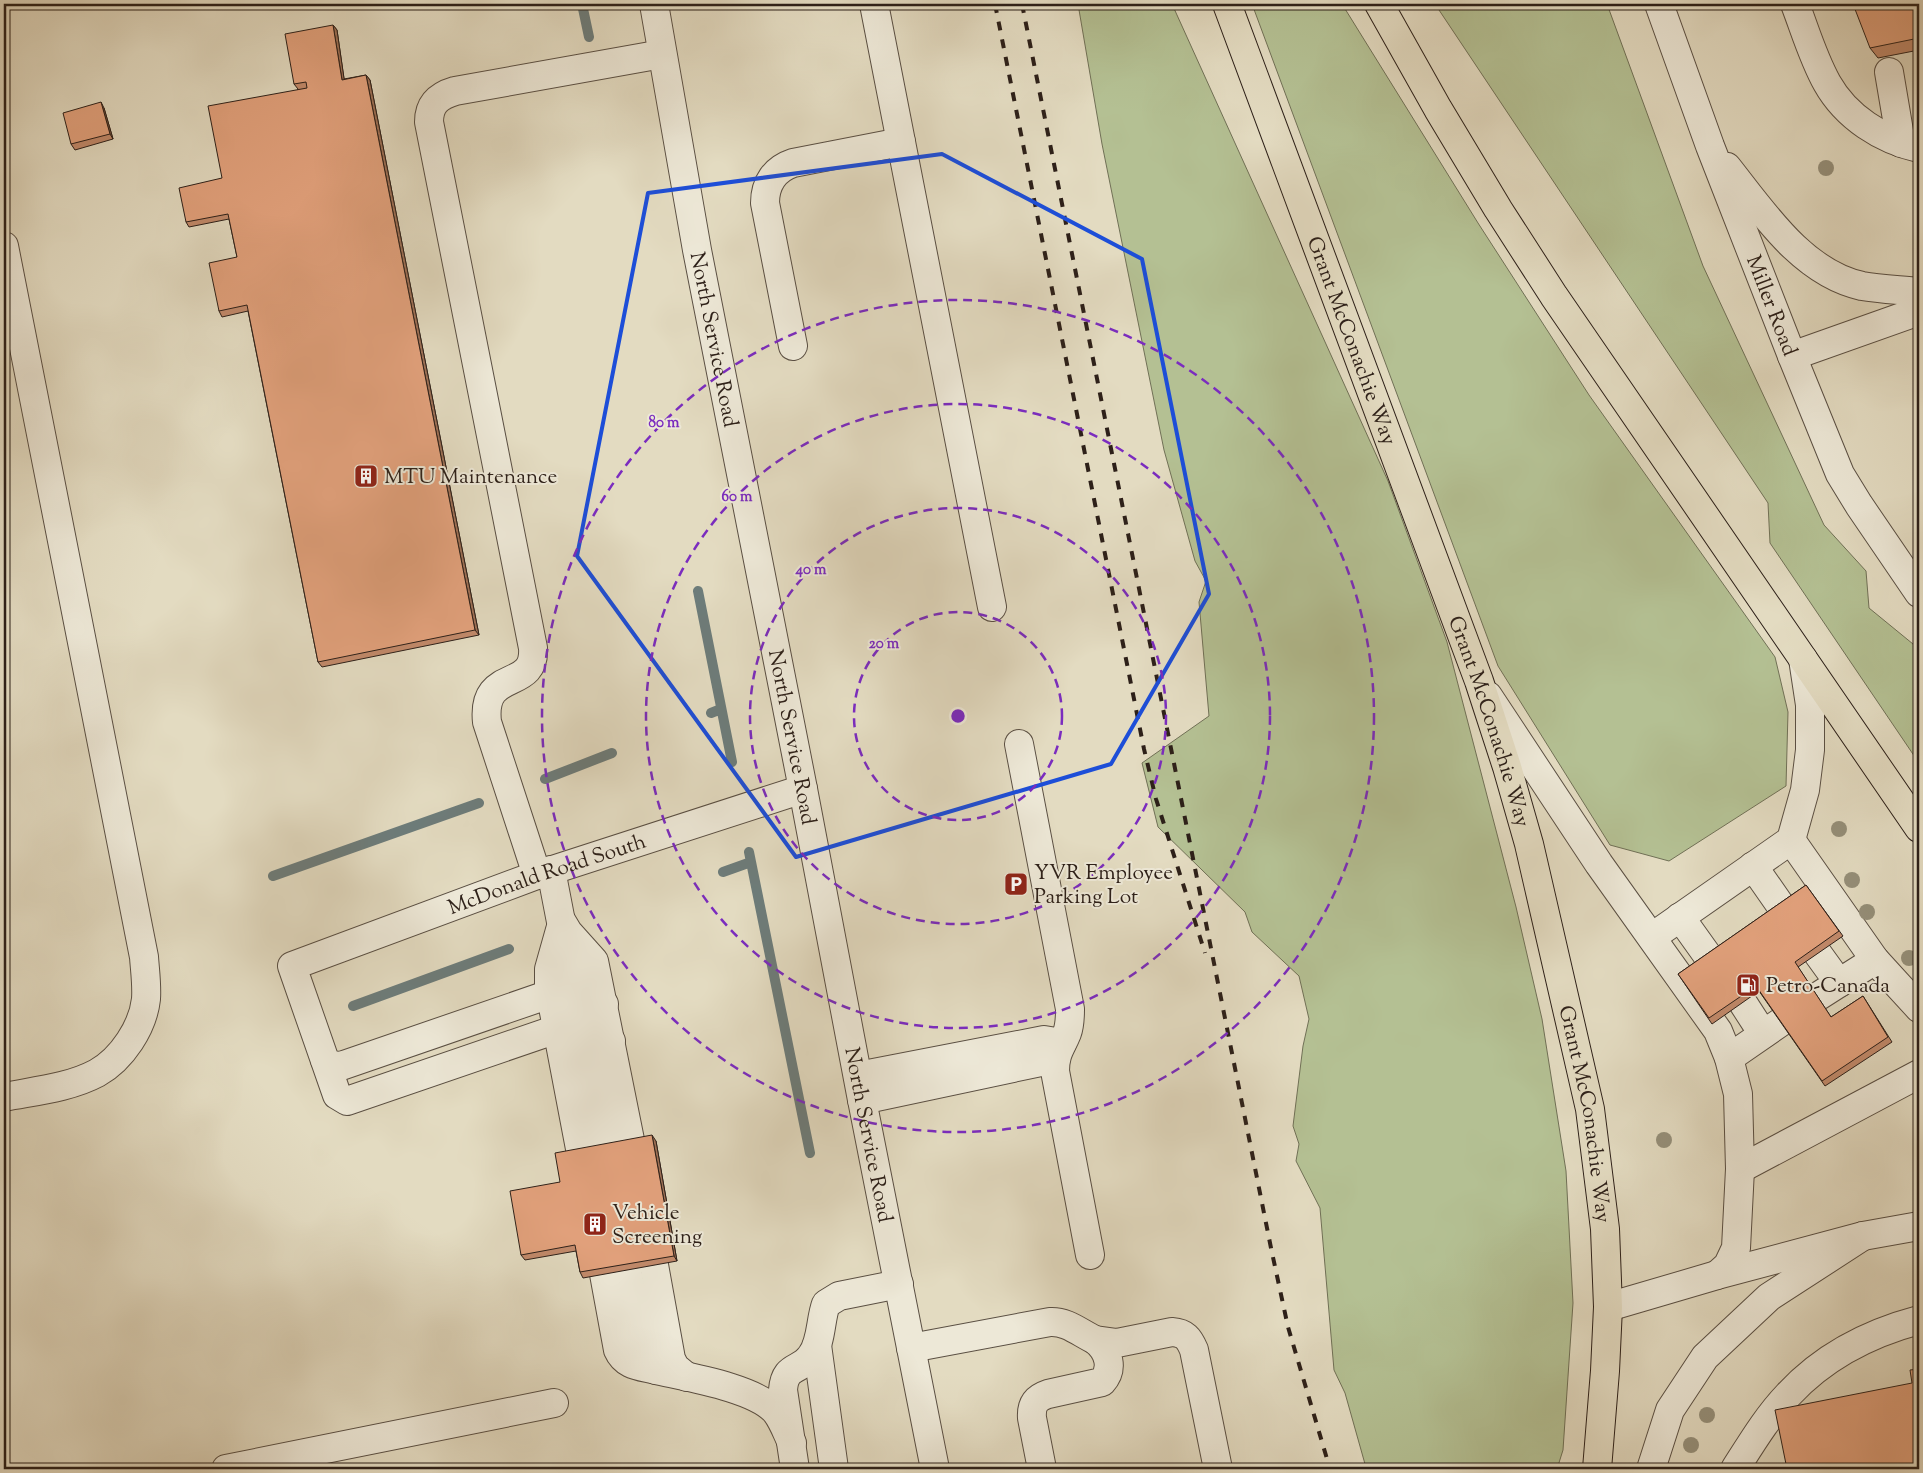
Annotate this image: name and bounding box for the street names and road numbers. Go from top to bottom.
street label: Grant McConachie Way [1298,233,1403,450]
street label: North Service Road [681,250,745,430]
street label: Miller Road [1737,251,1804,361]
street label: Grant McConachie Way [1439,612,1537,831]
street label: North Service Road [759,647,822,828]
street label: McDonald Road South [444,828,650,924]
street label: Grant McConachie Way [1550,1003,1617,1225]
street label: North Service Road [835,1045,899,1225]

